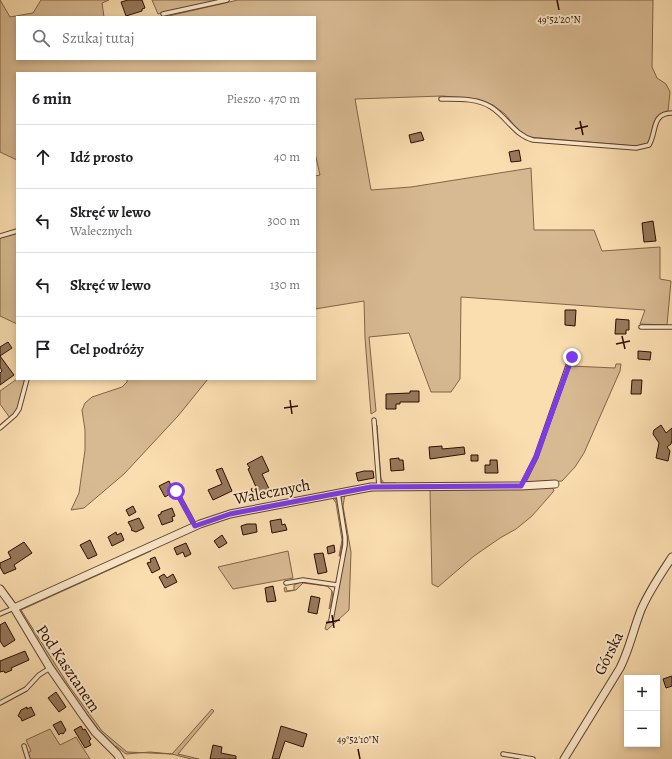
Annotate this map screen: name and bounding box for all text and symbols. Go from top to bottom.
text: 49°52'20"N [537,13,581,26]
search box [16,16,316,60]
icon: search [30,27,52,49]
text: Szukaj tutaj [62,28,135,48]
text: 6 min [32,87,72,110]
text: Pieszo · 470 m [226,90,300,107]
icon: ahead [32,146,54,168]
text: Idź prosto [70,147,133,167]
text: 40 m [274,148,300,165]
text: Skręć w lewo [70,202,151,222]
icon: left [32,210,54,232]
text: 300 m [267,212,300,229]
text: Walecznych [70,222,133,239]
icon: left [32,274,54,296]
text: Skręć w lewo [70,275,151,295]
text: 130 m [270,276,300,293]
icon: arrive [32,338,54,360]
text: Cel podróży [70,339,144,359]
route end [563,348,581,366]
street label: Walecznych [231,474,313,510]
route start [167,482,185,500]
street label: Pod Kasztanem [31,621,106,717]
street label: Górska [589,627,629,679]
map controls [624,675,660,747]
button: + [624,675,660,711]
button: − [624,711,660,747]
text: 49°52'10"N [337,733,379,746]

